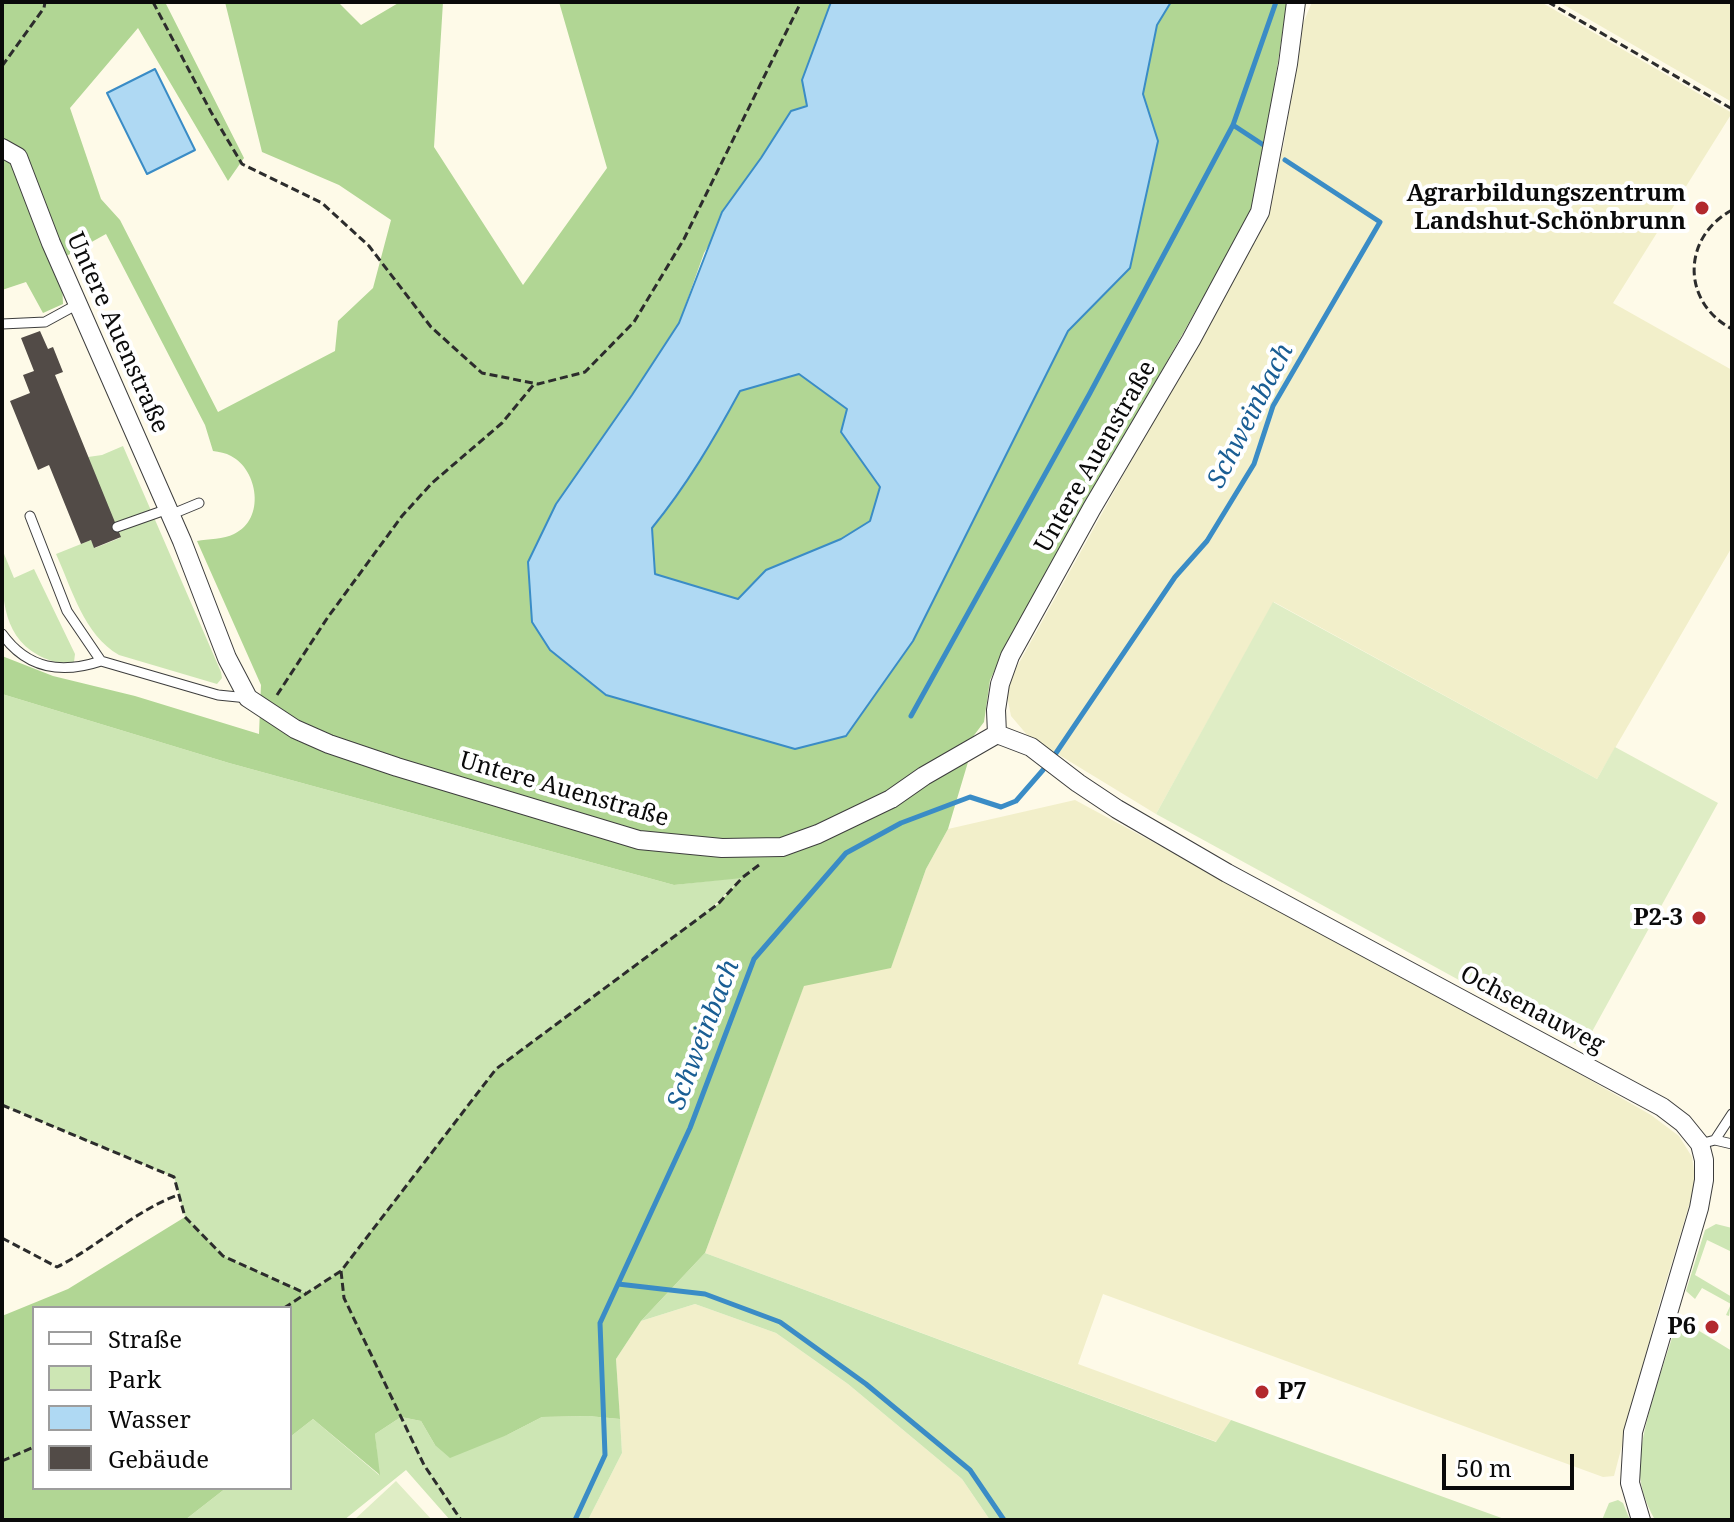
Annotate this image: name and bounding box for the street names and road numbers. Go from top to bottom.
street label: Untere Auenstraße [60,228,174,438]
street label: Untere Auenstraße [1029,356,1163,558]
street label: Untere Auenstraße [456,746,672,834]
street label: Ochsenauweg [1455,960,1609,1060]

